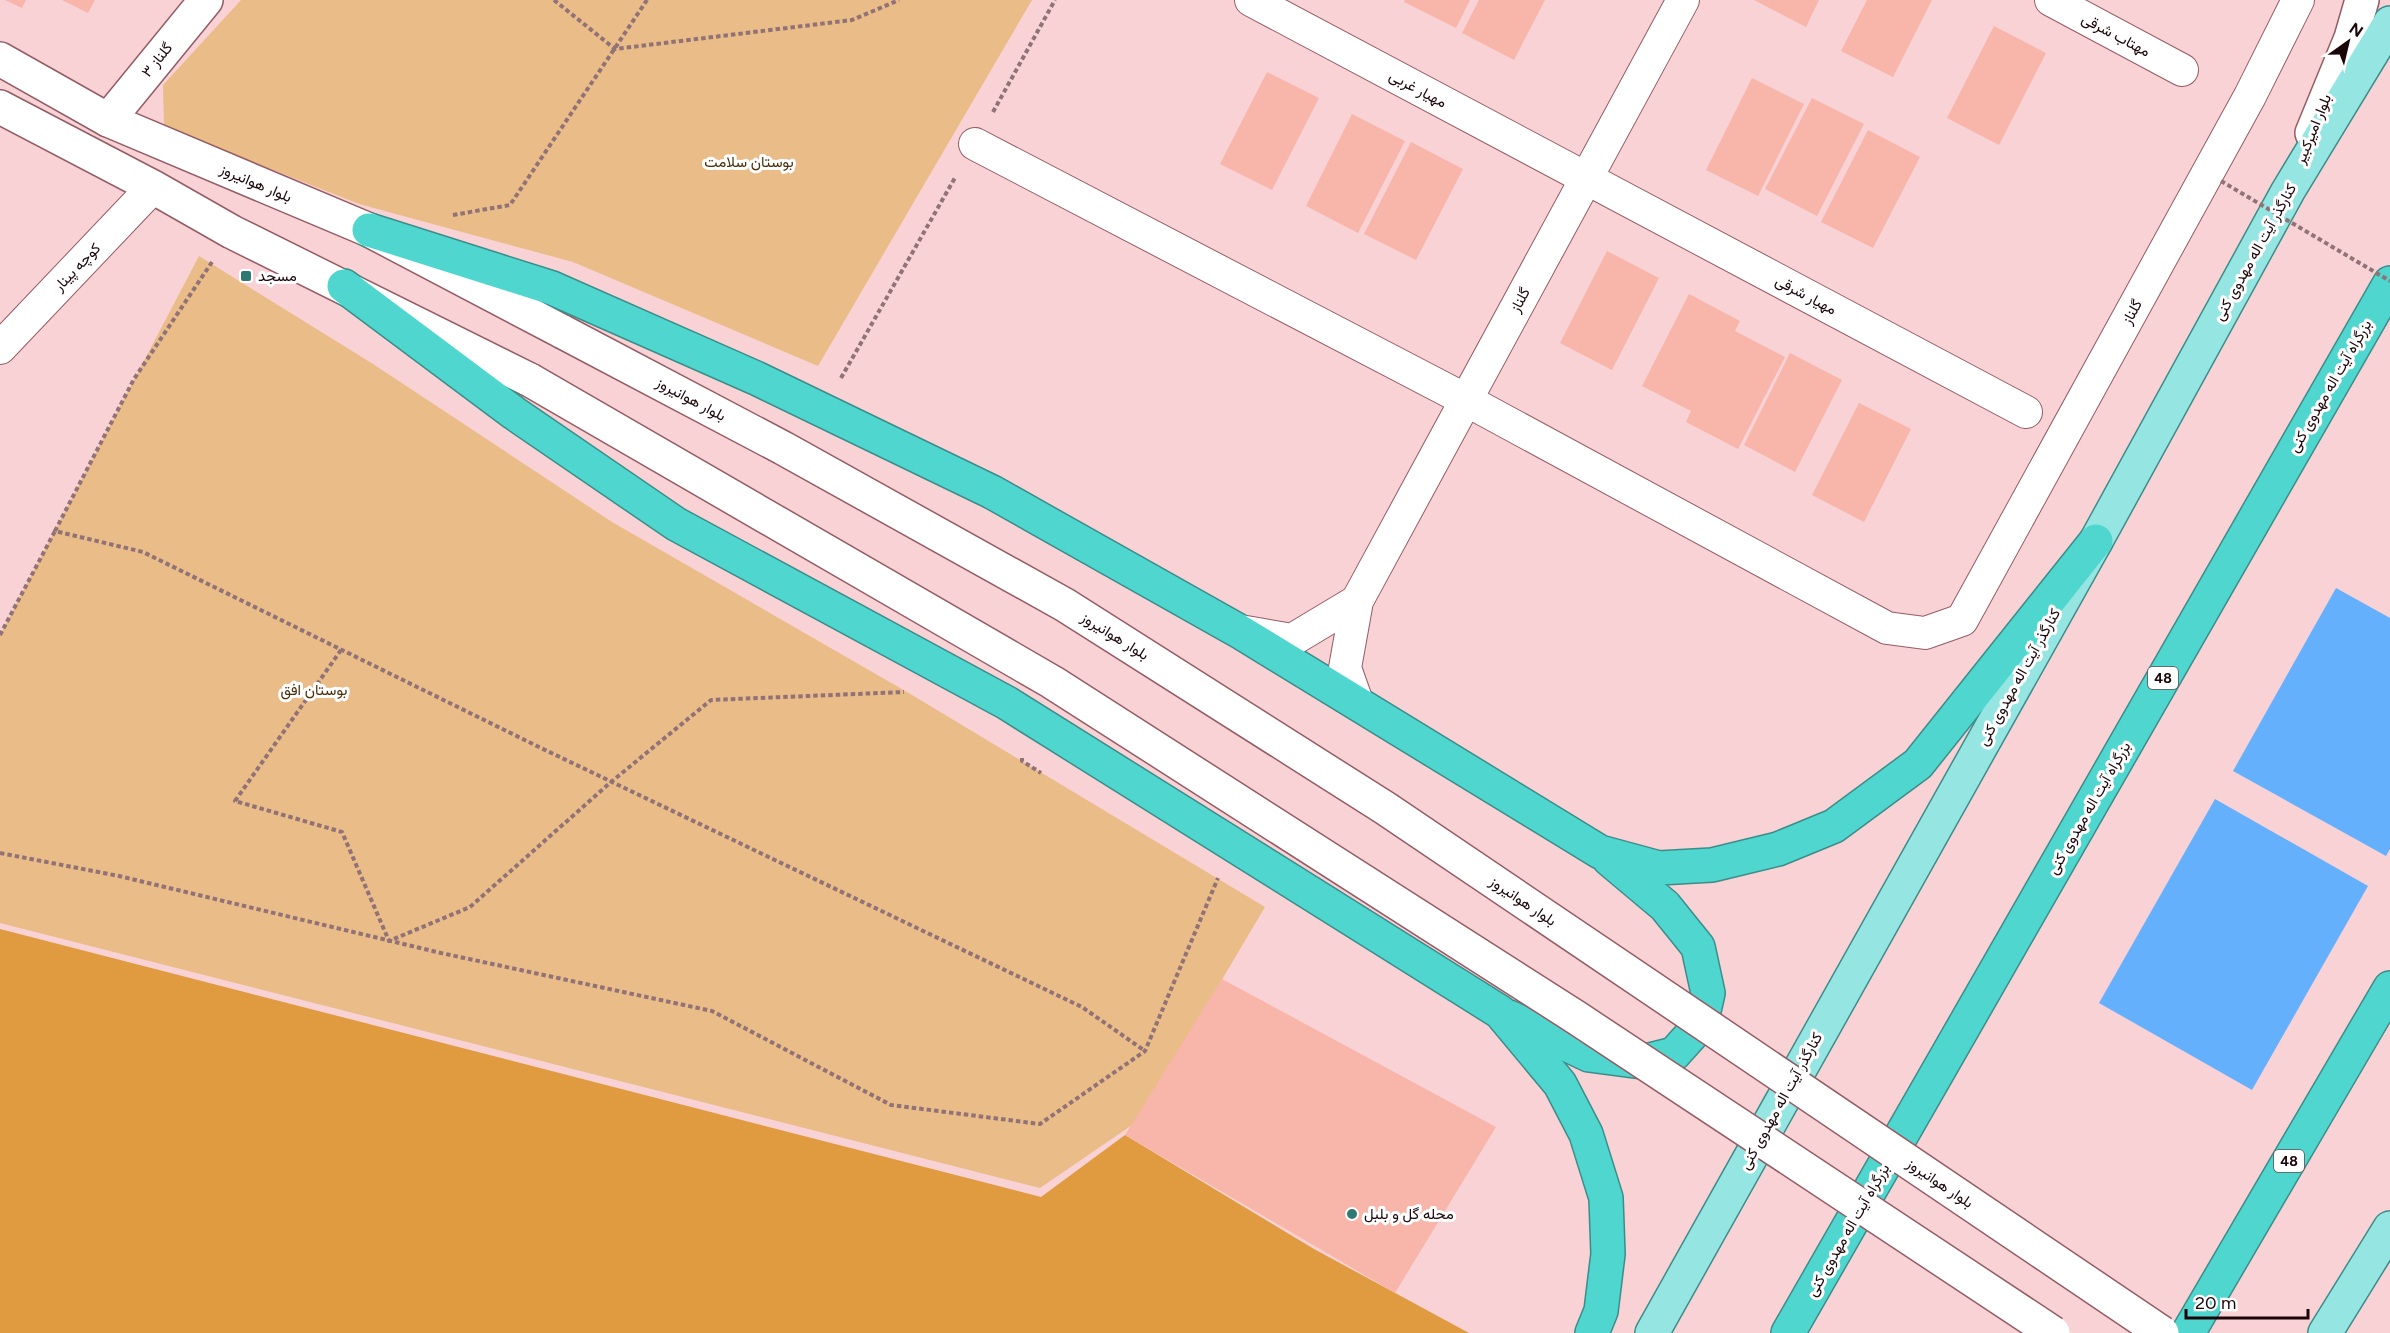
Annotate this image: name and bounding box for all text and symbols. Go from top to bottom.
street label: مهتاب شرقی [2078,9,2153,61]
north arrow [2318,12,2378,72]
text: N [2346,19,2367,41]
street label: گلناز ۳ [138,39,177,81]
street label: مهیار غربی [1386,66,1450,112]
street label: بلوار امیرکبیر [2290,91,2335,167]
park label: بوستان سلامت [704,153,794,171]
street label: بلوار هوانیروز [216,159,295,206]
street label: کنارگذر آیت اله مهدوی کنی [2210,180,2301,324]
street label: کوچه پینار [49,239,105,296]
place label: مسجد [258,267,297,285]
marker: مسجد [239,269,253,283]
street label: مهیار شرقی [1772,271,1840,320]
street label: گلناز [1506,284,1534,316]
street label: گلناز [2117,296,2146,328]
street label: بزرگراه آیت اله مهدوی کنی [2285,316,2376,456]
street label: بلوار هوانیروز [652,373,729,425]
street label: کنارگذر آیت اله مهدوی کنی [1974,605,2065,749]
street label: بلوار هوانیروز [1077,608,1152,664]
road number: 48 [2148,667,2178,689]
park label: بوستان افق [280,681,348,700]
street label: بزرگراه آیت اله مهدوی کنی [2044,738,2135,878]
street label: بلوار هوانیروز [1485,872,1560,930]
street label: کنارگذر آیت اله مهدوی کنی [1736,1029,1827,1173]
road number: 48 [2274,1150,2304,1172]
street label: بلوار هوانیروز [1902,1154,1977,1212]
street label: بزرگراه آیت اله مهدوی کنی [1803,1160,1894,1300]
place label: محله گل و بلبل [1364,1205,1454,1223]
marker: محله گل و بلبل [1345,1207,1359,1221]
scale bar [2186,1282,2308,1320]
text: 20 m [2195,1292,2236,1314]

